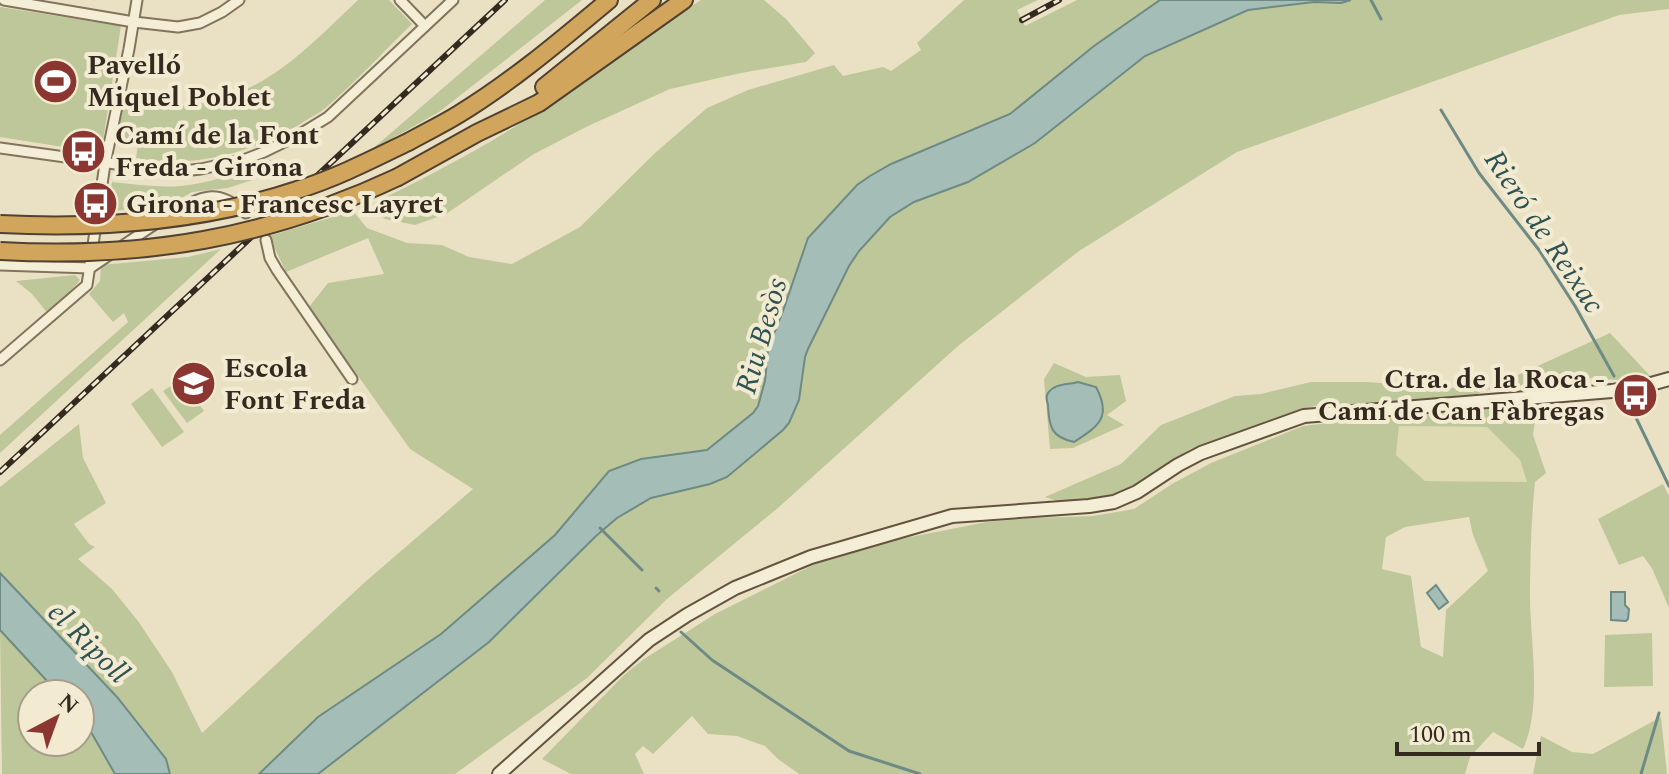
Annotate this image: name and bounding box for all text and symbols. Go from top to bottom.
place label: Pavelló Miquel Poblet [87,44,271,119]
sports icon: Pavelló Miquel Poblet [32,57,80,105]
place label: Camí de la Font Freda - Girona [115,114,319,189]
bus stop icon: Camí de la Font Freda - Girona [60,127,108,175]
water label: Rieró de Reixac [1472,141,1616,323]
bus stop icon: Girona - Francesc Layret [71,180,119,228]
place label: Girona - Francesc Layret [126,183,444,226]
water label: Riu Besòs [724,272,801,399]
place label: Escola Font Freda [224,347,366,422]
place label: Ctra. de la Roca - Camí de Can Fàbregas [1318,358,1605,433]
school or university icon: Escola Font Freda [169,360,217,408]
bus stop icon: Ctra. de la Roca - Camí de Can Fàbregas [1612,371,1660,419]
water label: el Ripoll [36,591,140,695]
north arrow [16,678,96,758]
text: N [51,686,86,722]
scale bar [1397,706,1539,756]
text: 100 m [1409,717,1472,753]

